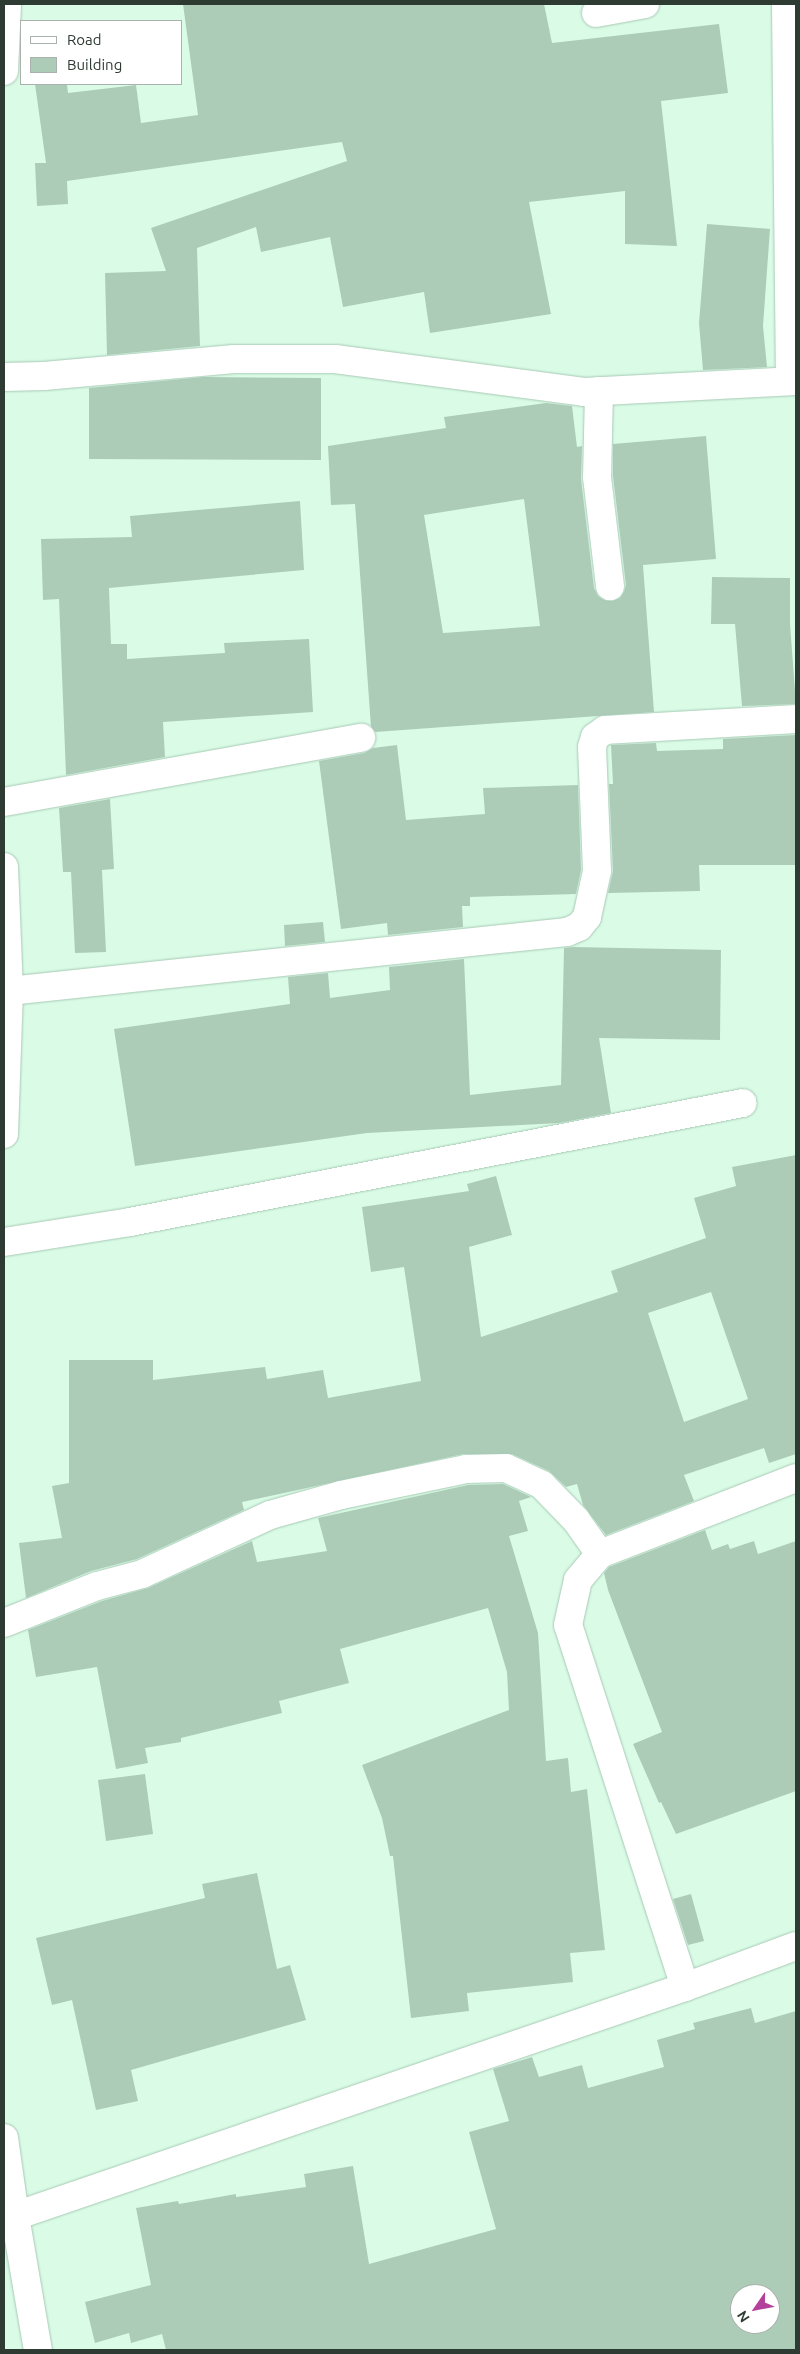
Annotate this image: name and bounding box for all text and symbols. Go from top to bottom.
legend [20,20,182,85]
text: Road [67,31,102,48]
text: Building [67,56,122,73]
north arrow [730,2284,780,2334]
text: N [734,2308,753,2325]

